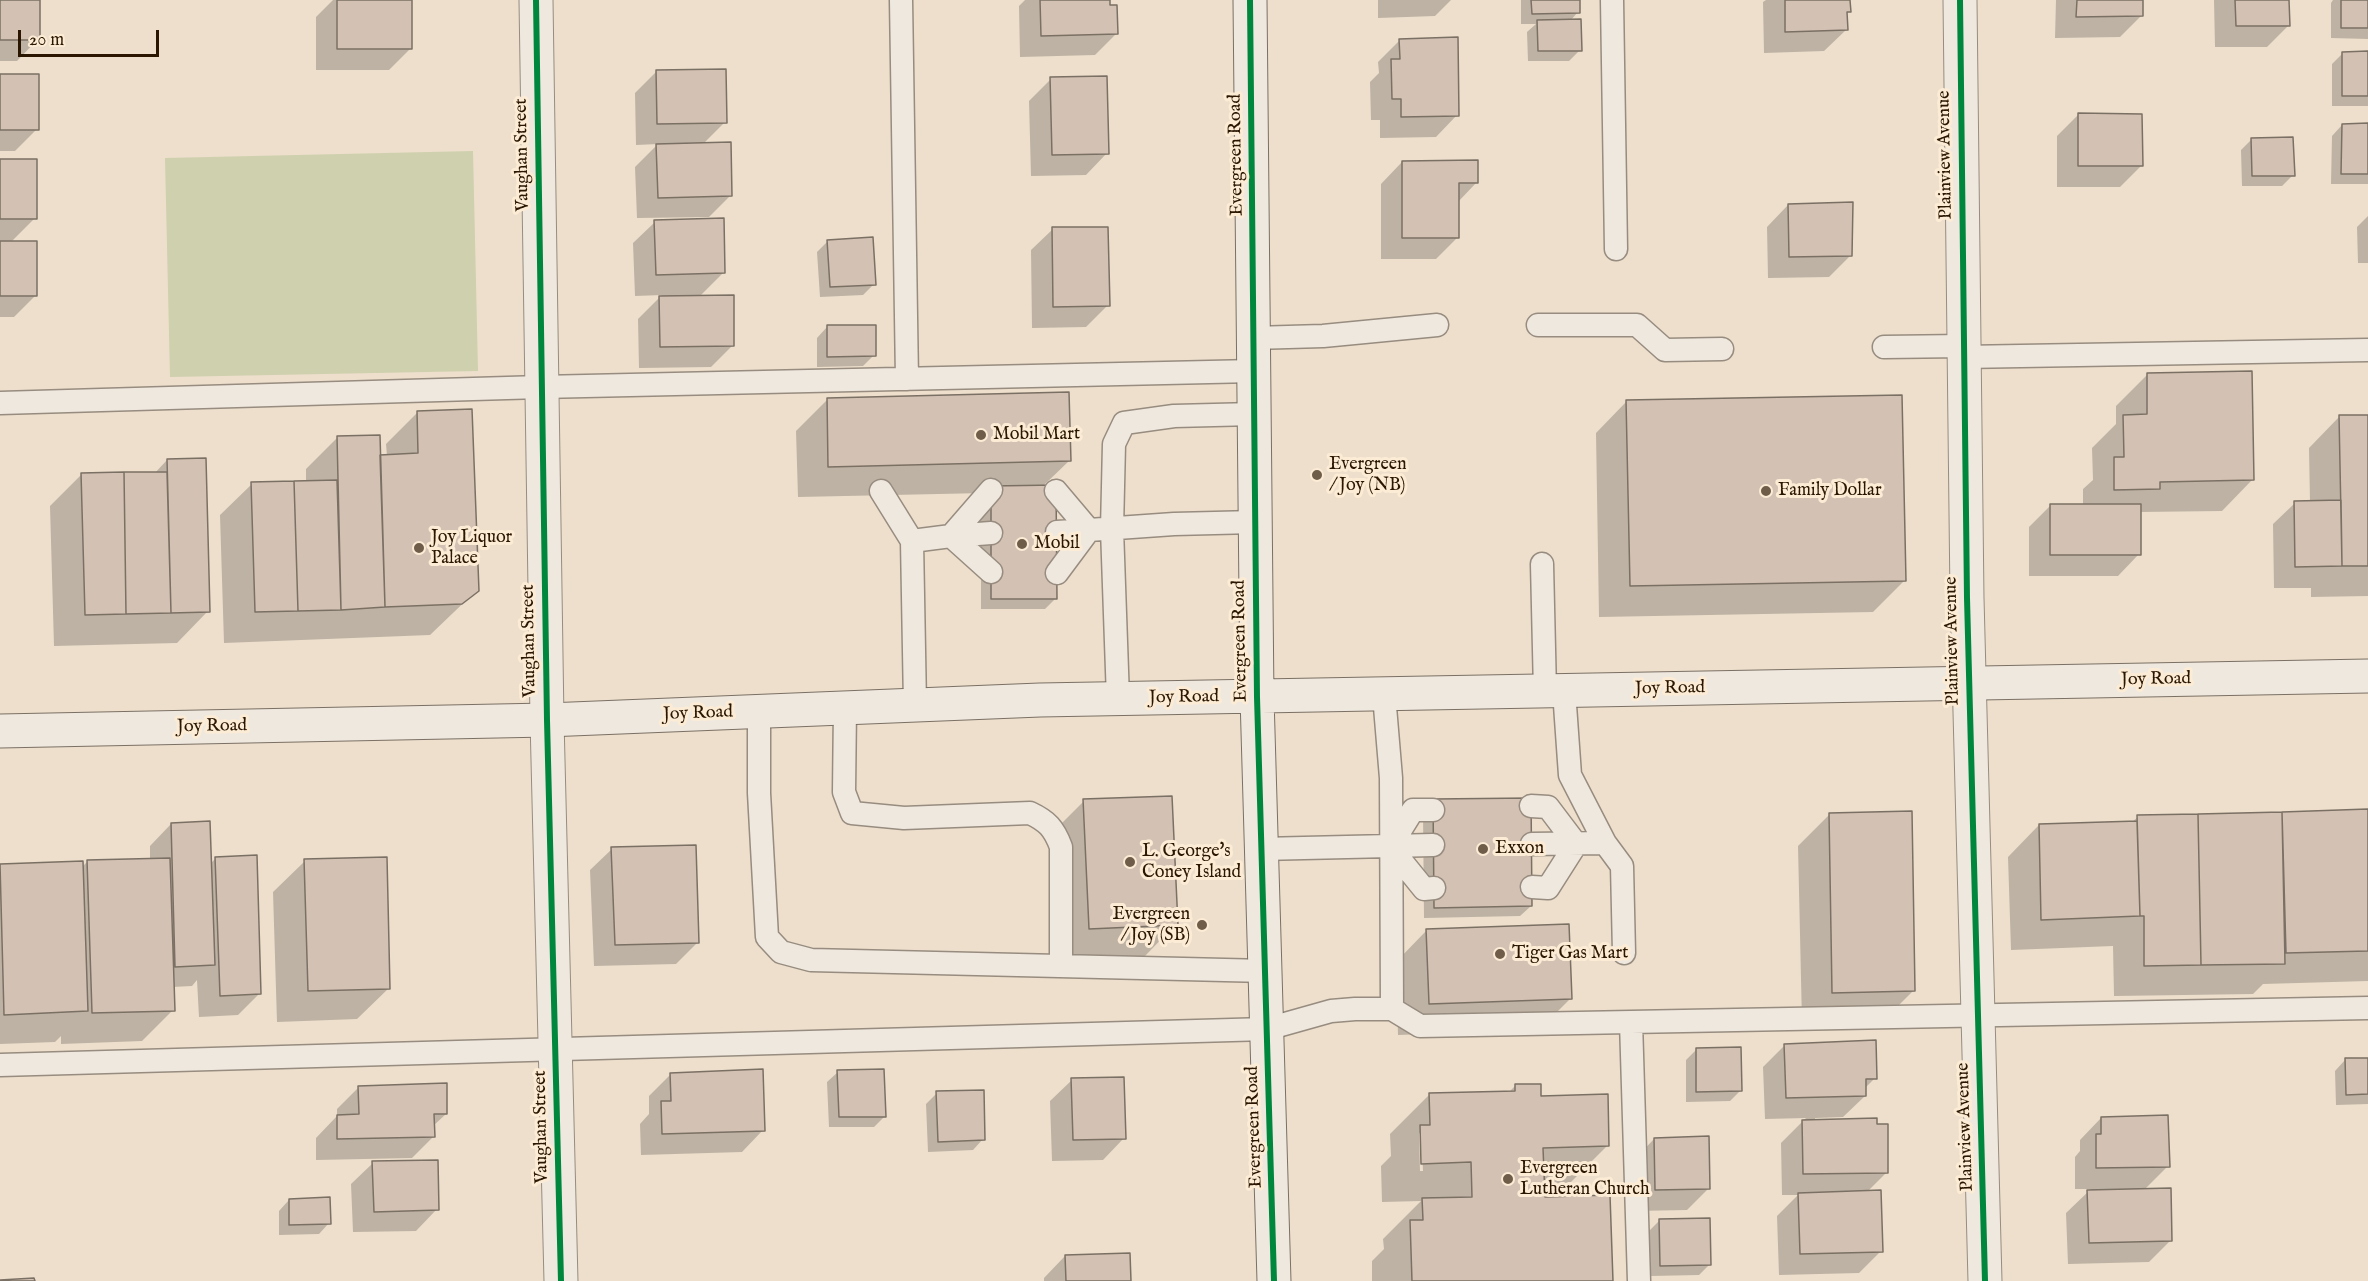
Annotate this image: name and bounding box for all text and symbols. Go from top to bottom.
scale bar [21,18,162,56]
text: 20 m [29,29,64,52]
street label: Plainview Avenue [1934,90,1958,220]
street label: Evergreen Road [1225,94,1249,216]
street label: Vaughan Street [511,98,535,212]
place label: Mobil Mart [993,424,1080,446]
marker: Mobil Mart [974,428,988,442]
place label: Evergreen / Joy (NB) [1329,454,1407,496]
marker: Evergreen / Joy (NB) [1310,468,1324,482]
place label: Family Dollar [1778,480,1881,502]
marker: Family Dollar [1759,484,1773,498]
place label: Joy Liquor Palace [431,527,512,570]
place label: Mobil [1034,533,1080,555]
marker: Mobil [1015,537,1029,551]
marker: Joy Liquor Palace [412,541,426,555]
street label: Plainview Avenue [1941,576,1965,706]
street label: Evergreen Road [1229,580,1253,702]
street label: Vaughan Street [518,584,542,698]
street label: Joy Road [2121,669,2191,691]
street label: Joy Road [1635,678,1705,700]
street label: Joy Road [1149,687,1219,709]
street label: Joy Road [663,702,733,726]
street label: Joy Road [177,716,247,738]
place label: Exxon [1495,838,1544,860]
place label: L. George's Coney Island [1142,841,1241,884]
marker: Exxon [1476,842,1490,856]
marker: L. George's Coney Island [1123,855,1137,869]
place label: Evergreen / Joy (SB) [1112,904,1190,946]
marker: Evergreen / Joy (SB) [1195,918,1209,932]
place label: Tiger Gas Mart [1512,943,1628,965]
marker: Tiger Gas Mart [1493,947,1507,961]
street label: Plainview Avenue [1953,1062,1979,1192]
street label: Evergreen Road [1242,1066,1268,1188]
street label: Vaughan Street [530,1070,554,1184]
place label: Evergreen Lutheran Church [1520,1158,1650,1200]
marker: Evergreen Lutheran Church [1501,1172,1515,1186]

